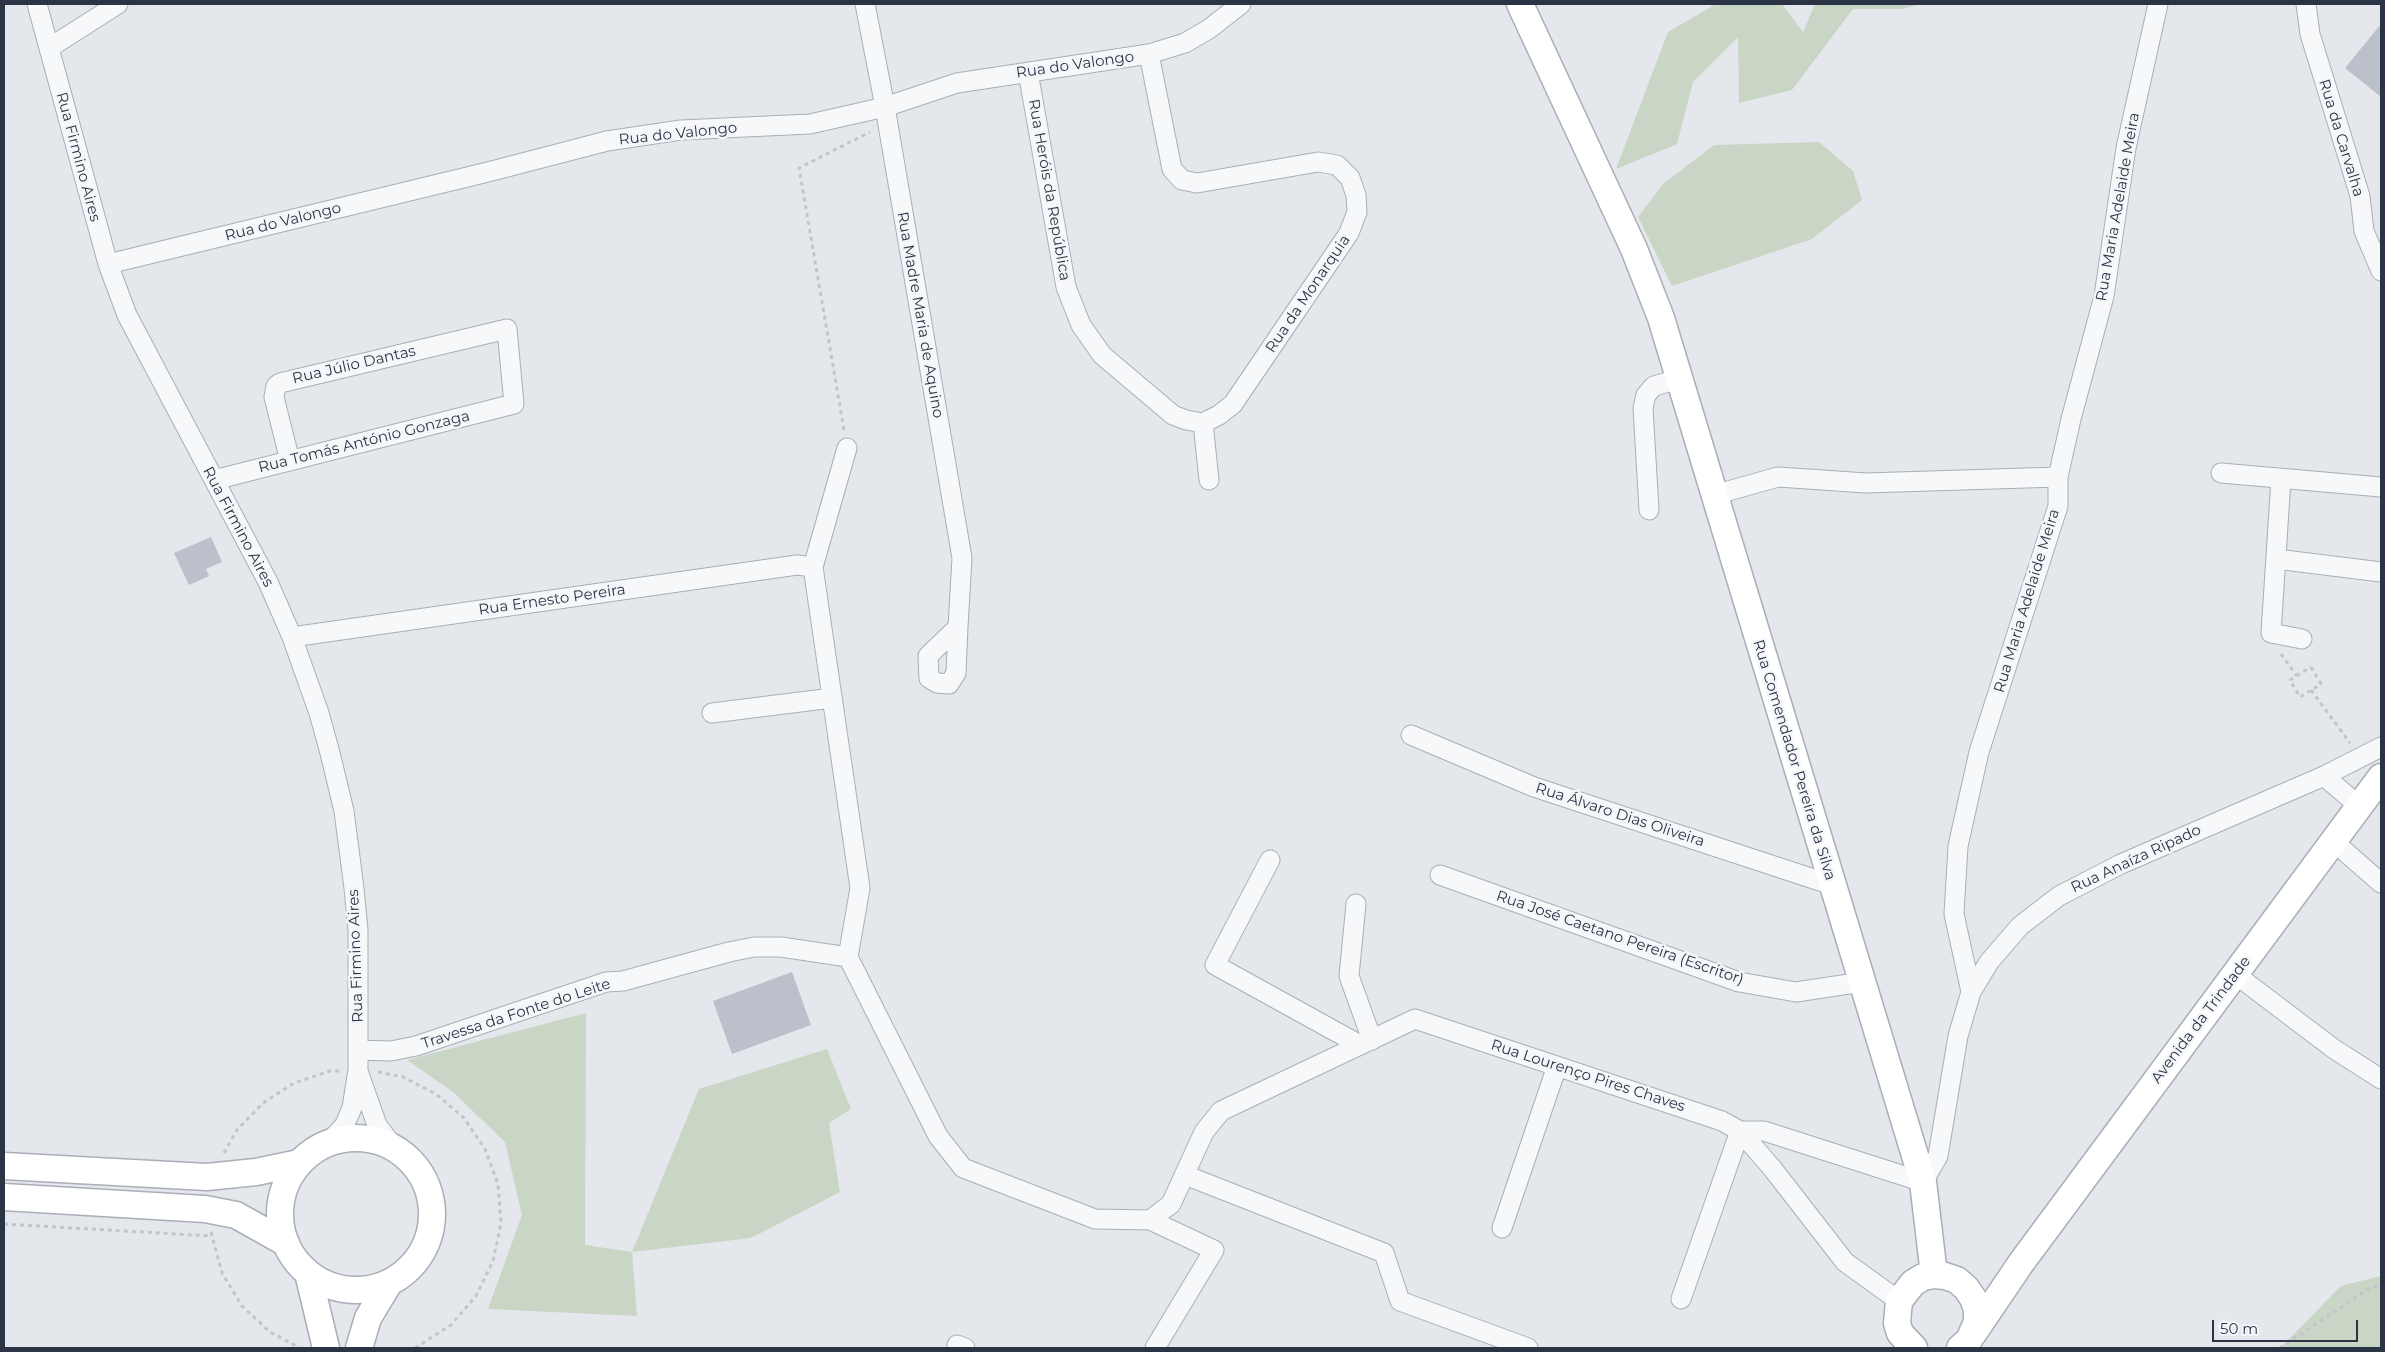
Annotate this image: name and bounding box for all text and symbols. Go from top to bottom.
street label: Rua do Valongo [1015,48,1135,82]
street label: Rua da Carvalha [2315,77,2367,199]
street label: Rua Firmino Aires [52,90,104,224]
street label: Rua Heróis da República [1024,98,1074,282]
street label: Rua Maria Adelaide Meira [2093,111,2143,303]
street label: Rua do Valongo [618,119,738,149]
street label: Rua do Valongo [223,199,343,245]
street label: Rua Madre Maria de Aquino [893,210,947,420]
street label: Rua da Monarquia [1262,232,1354,356]
street label: Rua Júlio Dantas [291,342,417,388]
street label: Rua Tomás António Gonzaga [256,407,472,477]
street label: Rua Firmino Aires [199,464,277,590]
street label: Rua Maria Adelaide Meira [1990,507,2064,695]
street label: Rua Ernesto Pereira [477,581,627,619]
street label: Rua Comendador Pereira da Silva [1749,637,1839,883]
street label: Rua Álvaro Dias Oliveira [1533,779,1707,851]
street label: Rua Anaíza Ripado [2068,821,2204,897]
street label: Rua José Caetano Pereira (Escritor) [1494,887,1746,989]
street label: Rua Firmino Aires [345,889,367,1023]
street label: Avenida da Trindade [2147,953,2255,1087]
street label: Travessa da Fonte do Leite [419,975,613,1053]
street label: Rua Lourenço Pires Chaves [1489,1036,1687,1116]
scale bar [2215,1310,2361,1342]
text: 50 m [2220,1319,2258,1338]

